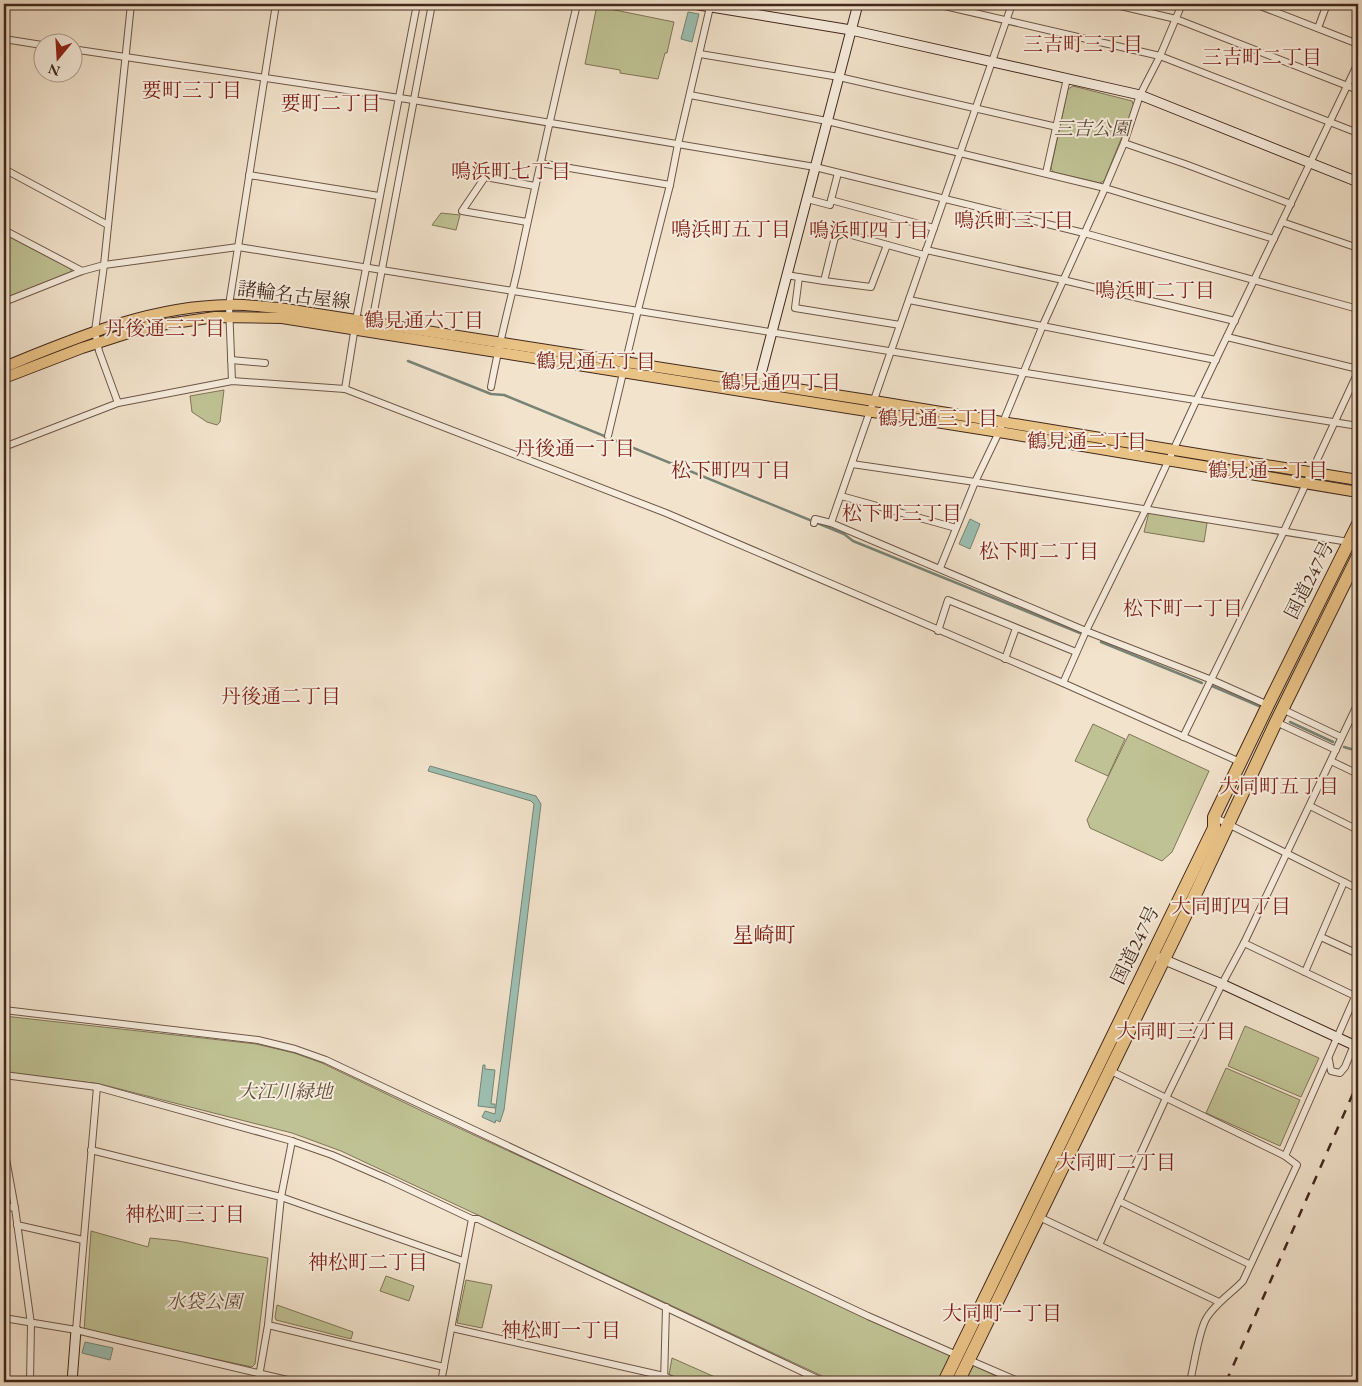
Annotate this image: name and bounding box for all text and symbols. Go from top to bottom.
district label: 三吉町三丁目 [1023,31,1143,57]
north arrow [32,32,82,82]
district label: 三吉町二丁目 [1202,44,1322,70]
text: N [45,60,62,81]
district label: 要町三丁目 [142,77,242,103]
district label: 要町二丁目 [281,90,381,116]
park label: 三吉公園 [1054,116,1133,141]
district label: 鳴浜町七丁目 [451,158,571,184]
district label: 鳴浜町三丁目 [954,207,1074,233]
district label: 鳴浜町五丁目 [671,216,791,242]
district label: 鳴浜町四丁目 [809,217,929,243]
street label: 諸輪名古屋線 [236,276,352,314]
district label: 鳴浜町二丁目 [1095,277,1215,303]
district label: 鶴見通六丁目 [364,307,484,333]
district label: 丹後通三丁目 [105,315,225,341]
district label: 鶴見通五丁目 [536,348,656,374]
district label: 鶴見通四丁目 [721,369,841,395]
district label: 鶴見通三丁目 [878,405,998,431]
district label: 鶴見通二丁目 [1027,428,1147,454]
district label: 丹後通一丁目 [515,435,635,461]
district label: 松下町四丁目 [671,457,791,483]
district label: 鶴見通一丁目 [1208,457,1328,483]
district label: 松下町三丁目 [842,500,962,526]
street label: 国道247号 [1279,537,1339,623]
district label: 松下町二丁目 [979,538,1099,564]
district label: 松下町一丁目 [1123,595,1243,621]
district label: 丹後通二丁目 [221,683,341,709]
district label: 大同町五丁目 [1219,773,1339,799]
district label: 大同町四丁目 [1171,893,1291,919]
street label: 国道247号 [1105,902,1165,988]
district label: 星崎町 [733,921,796,948]
district label: 大同町三丁目 [1116,1018,1236,1044]
park label: 大江川緑地 [237,1079,334,1104]
district label: 大同町二丁目 [1056,1149,1176,1175]
district label: 神松町三丁目 [125,1201,245,1227]
district label: 神松町二丁目 [308,1249,428,1275]
park label: 水袋公園 [166,1289,245,1314]
district label: 大同町一丁目 [942,1300,1062,1326]
district label: 神松町一丁目 [501,1317,621,1343]

